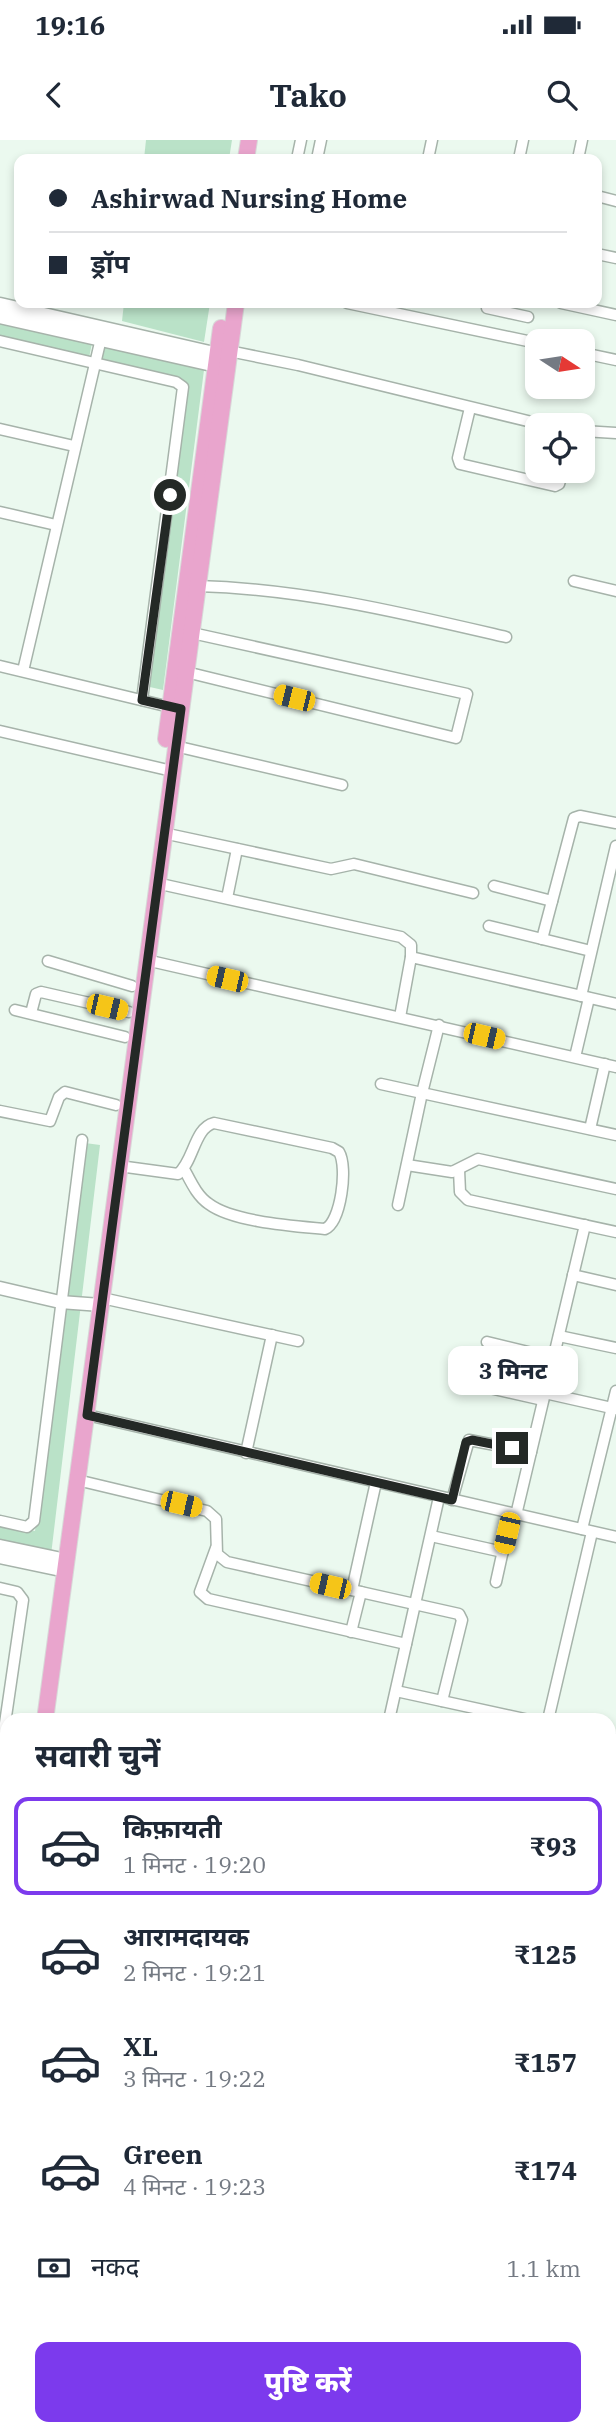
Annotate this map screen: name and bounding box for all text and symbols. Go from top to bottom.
text: 19:16 [35,8,105,42]
text: Tako [269,74,347,116]
icon: back [35,76,73,114]
icon: search [543,76,581,114]
text: Ashirwad Nursing Home [91,181,407,215]
text: ड्रॉप [91,246,129,280]
north arrow [525,329,595,399]
map controls [525,329,595,483]
button: locate [525,413,595,483]
route start [154,479,186,511]
car [272,683,317,713]
car [205,964,250,994]
car [85,992,130,1022]
car [462,1021,507,1051]
callout: 3 मिनट [447,1346,577,1396]
text: 3 मिनट [479,1355,547,1385]
route end [496,1432,528,1464]
car [159,1489,204,1519]
car [493,1510,522,1556]
car [308,1571,353,1601]
text: सवारी चुनें [35,1734,160,1776]
text: किफ़ायती [123,1811,222,1845]
icon: car [39,1815,102,1878]
text: ₹93 [529,1829,577,1863]
text: 1 मिनट · 19:20 [123,1849,266,1879]
text: आरामदायक [123,1919,249,1953]
icon: car [39,1923,102,1986]
text: ₹125 [514,1937,577,1971]
text: 2 मिनट · 19:21 [123,1957,266,1987]
text: XL [123,2029,158,2063]
icon: car [39,2031,102,2094]
text: ₹157 [514,2045,577,2079]
text: 3 मिनट · 19:22 [123,2063,266,2093]
text: Green [123,2137,203,2171]
icon: car [39,2139,102,2202]
text: ₹174 [514,2153,577,2187]
text: 4 मिनट · 19:23 [123,2171,266,2201]
icon: cash [35,2249,73,2287]
text: नकद [91,2249,139,2283]
text: 1.1 km [507,2253,581,2283]
button: पुष्टि करें [35,2342,581,2422]

